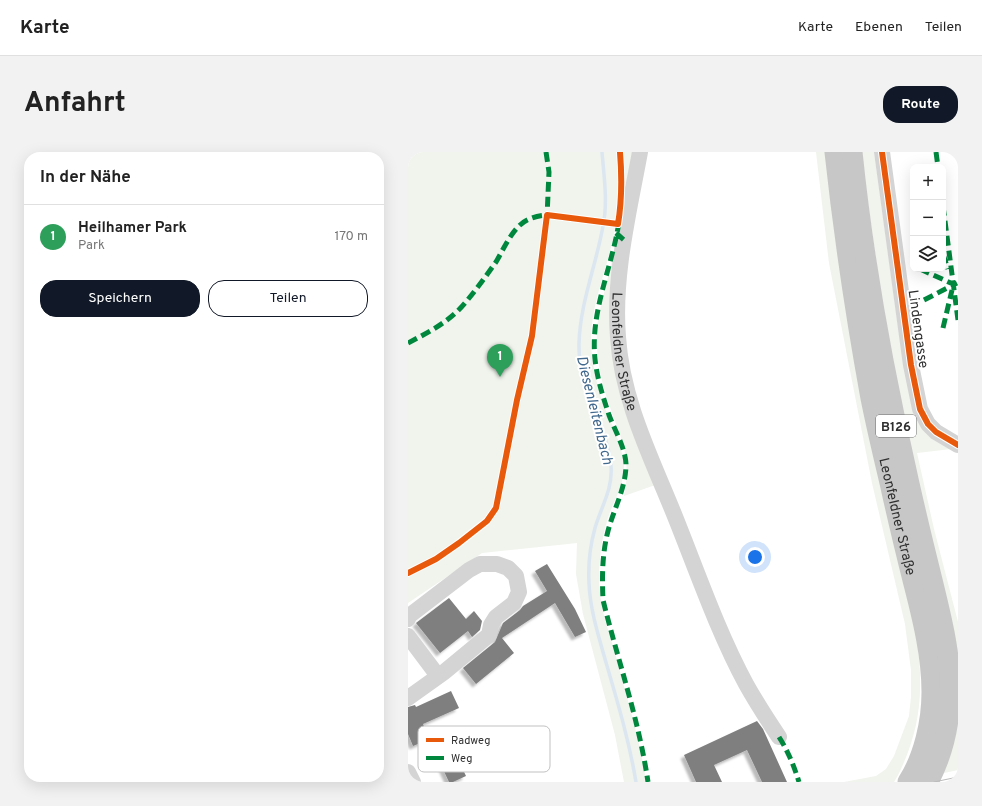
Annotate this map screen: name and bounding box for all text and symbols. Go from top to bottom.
text: Karte [20,16,70,40]
text: Karte [798,19,833,36]
text: Ebenen [855,19,903,36]
text: Teilen [925,19,962,36]
text: Anfahrt [24,86,126,122]
button: Route [883,86,958,123]
map controls [910,164,946,272]
button: + [910,164,946,200]
text: In der Nähe [40,167,131,189]
button: − [910,200,946,236]
text: Heilhamer Park [78,219,187,238]
text: 1 [50,229,56,245]
text: 170 m [334,229,368,245]
button: layers [910,236,946,272]
text: Park [78,238,105,254]
button: Speichern [40,280,200,317]
button: Teilen [208,280,368,317]
street label: Lindengasse [904,289,931,369]
street label: Leonfeldner Straße [607,292,640,413]
pin: 1 [487,344,513,377]
water label: Diesenleitenbach [571,354,616,467]
road number: B126 [876,415,916,437]
street label: Leonfeldner Straße [874,456,918,577]
your location [745,547,765,567]
legend [418,726,550,772]
text: Radweg [451,734,490,748]
text: Weg [451,752,472,766]

